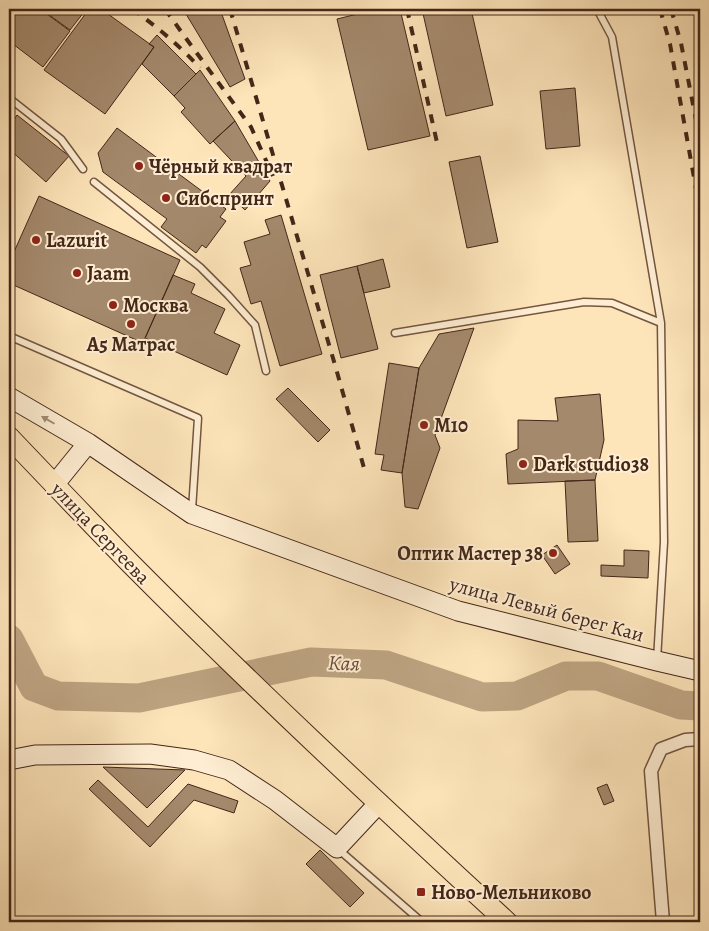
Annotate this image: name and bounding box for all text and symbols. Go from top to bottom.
place label: Чёрный квадрат [149,153,292,180]
marker: Чёрный квадрат [133,160,145,172]
place label: Сибспринт [176,185,274,212]
marker: Сибспринт [160,192,172,204]
place label: Lazurit [46,227,107,254]
marker: Lazurit [30,234,42,246]
place label: Jaam [87,260,130,287]
marker: Jaam [71,267,83,279]
place label: Москва [123,292,189,319]
marker: Москва [107,299,119,311]
marker: А5 Матрас [125,318,137,330]
place label: А5 Матрас [86,331,175,358]
place label: M10 [434,412,468,439]
one-way arrow [42,416,55,425]
marker: M10 [418,419,430,431]
place label: Dark studio38 [533,451,649,478]
marker: Dark studio38 [517,458,529,470]
street label: улица Сергеева [44,476,157,591]
place label: Оптик Мастер 38 [397,540,543,567]
marker: Оптик Мастер 38 [547,547,559,559]
street label: улица Левый берег Каи [446,570,647,648]
water label: Кая [327,648,361,678]
place label: Ново-Мельниково [431,879,591,906]
marker: Ново-Мельниково [415,886,427,898]

